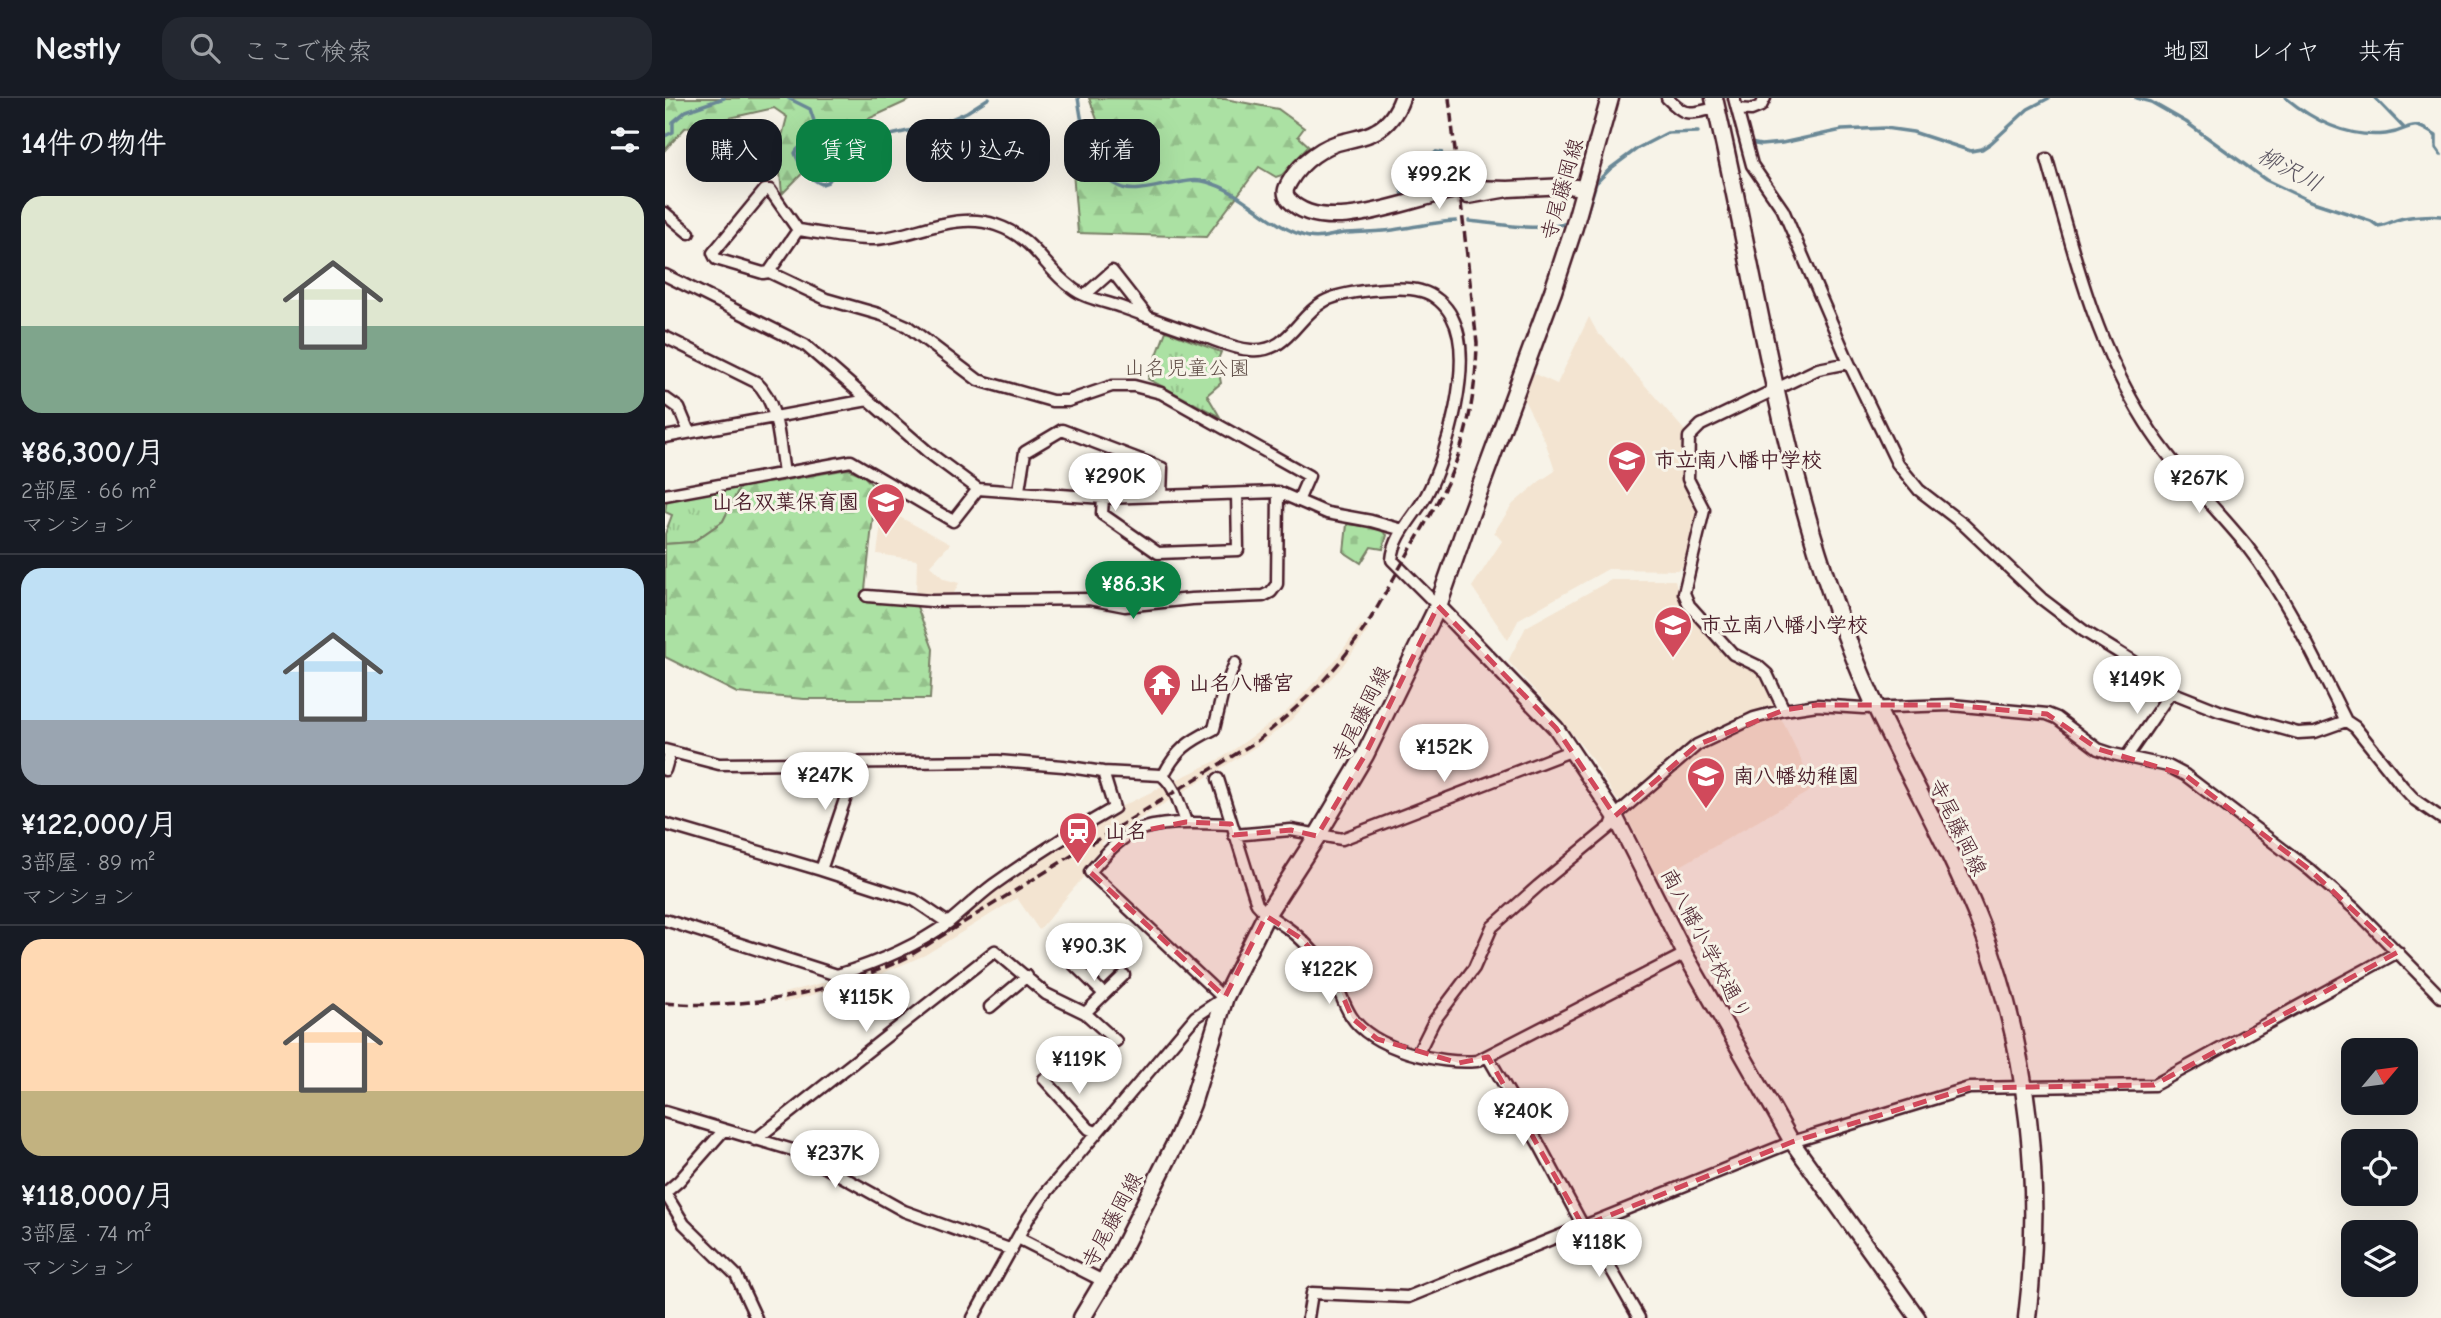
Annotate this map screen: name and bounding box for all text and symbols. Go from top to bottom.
search box [162,17,652,80]
text: Nestly [35,29,120,67]
icon: search [186,29,224,67]
text: ここで検索 [242,37,373,67]
text: 地図 [2163,37,2211,65]
text: レイヤ [2249,37,2320,65]
text: 共有 [2358,37,2406,65]
chip: 購入 [686,119,782,182]
chip: 賃貸 [796,119,892,182]
chip: 絞り込み [906,119,1050,182]
chip: 新着 [1064,119,1160,182]
icon: filters [606,121,644,159]
text: 14件の物件 [21,126,167,161]
street label: 寺尾藤岡線 [1536,135,1588,243]
water label: 柳沢川 [2253,141,2327,198]
pin: ¥99.2K [1382,152,1496,211]
text: ¥99.2K [1407,160,1471,187]
icon: home [270,242,396,368]
park label: 山名児童公園 [1124,356,1250,380]
text: ¥86,300/月 [21,435,165,470]
school or university icon: 市立南八幡中学校 [1606,439,1648,494]
place label: 市立南八幡中学校 [1654,448,1822,472]
pin: ¥290K [1066,454,1164,513]
pin: ¥267K [2150,456,2248,515]
text: ¥290K [1085,462,1145,489]
text: ¥267K [2170,464,2228,491]
text: 2部屋 · 66 m² [21,477,156,504]
school or university icon: 山名双葉保育園 [865,481,907,536]
place label: 山名双葉保育園 [712,490,859,514]
text: マンション [21,511,135,538]
pin: ¥86.3K [1076,561,1190,621]
text: ¥86.3K [1101,570,1165,597]
school or university icon: 市立南八幡小学校 [1652,604,1694,659]
place label: 市立南八幡小学校 [1700,613,1868,637]
icon: home [270,614,396,740]
pin: ¥149K [2088,656,2186,716]
temple icon: 山名八幡宮 [1141,662,1183,717]
street label: 寺尾藤岡線 [1326,662,1396,766]
text: ¥149K [2109,665,2165,692]
place label: 山名八幡宮 [1189,671,1294,695]
pin: ¥152K [1395,724,1493,784]
text: ¥152K [1416,733,1472,760]
pin: ¥247K [776,752,874,812]
school or university icon: 南八幡幼稚園 [1685,755,1727,810]
text: ¥247K [797,761,853,788]
place label: 南八幡幼稚園 [1733,764,1859,788]
street label: 寺尾藤岡線 [1924,775,1992,879]
text: ¥122,000/月 [21,807,178,842]
station icon: 山名 [1057,810,1099,865]
place label: 山名 [1105,819,1147,843]
text: 3部屋 · 89 m² [21,849,155,876]
street label: 南八幡小学校通り [1656,864,1756,1024]
text: マンション [21,883,135,910]
pin: ¥90.3K [1037,924,1151,983]
text: ¥90.3K [1062,932,1126,959]
pin: ¥122K [1280,946,1378,1006]
text: ¥122K [1301,955,1357,982]
pin: ¥115K [817,974,915,1034]
text: ¥115K [839,983,893,1010]
icon: home [270,985,396,1111]
pin: ¥119K [1030,1037,1128,1096]
north arrow [2341,1038,2419,1115]
map controls [2341,1038,2418,1297]
text: ¥119K [1052,1045,1106,1072]
pin: ¥240K [1474,1088,1572,1148]
text: ¥240K [1494,1097,1552,1124]
button: locate [2341,1129,2418,1206]
pin: ¥237K [786,1130,884,1190]
text: ¥237K [806,1139,864,1166]
street label: 寺尾藤岡線 [1077,1168,1147,1272]
text: ¥118,000/月 [21,1178,175,1213]
text: 3部屋 · 74 m² [21,1220,151,1247]
pin: ¥118K [1550,1220,1648,1279]
button: layers [2341,1220,2418,1297]
text: ¥118K [1572,1228,1626,1255]
text: マンション [21,1254,135,1281]

